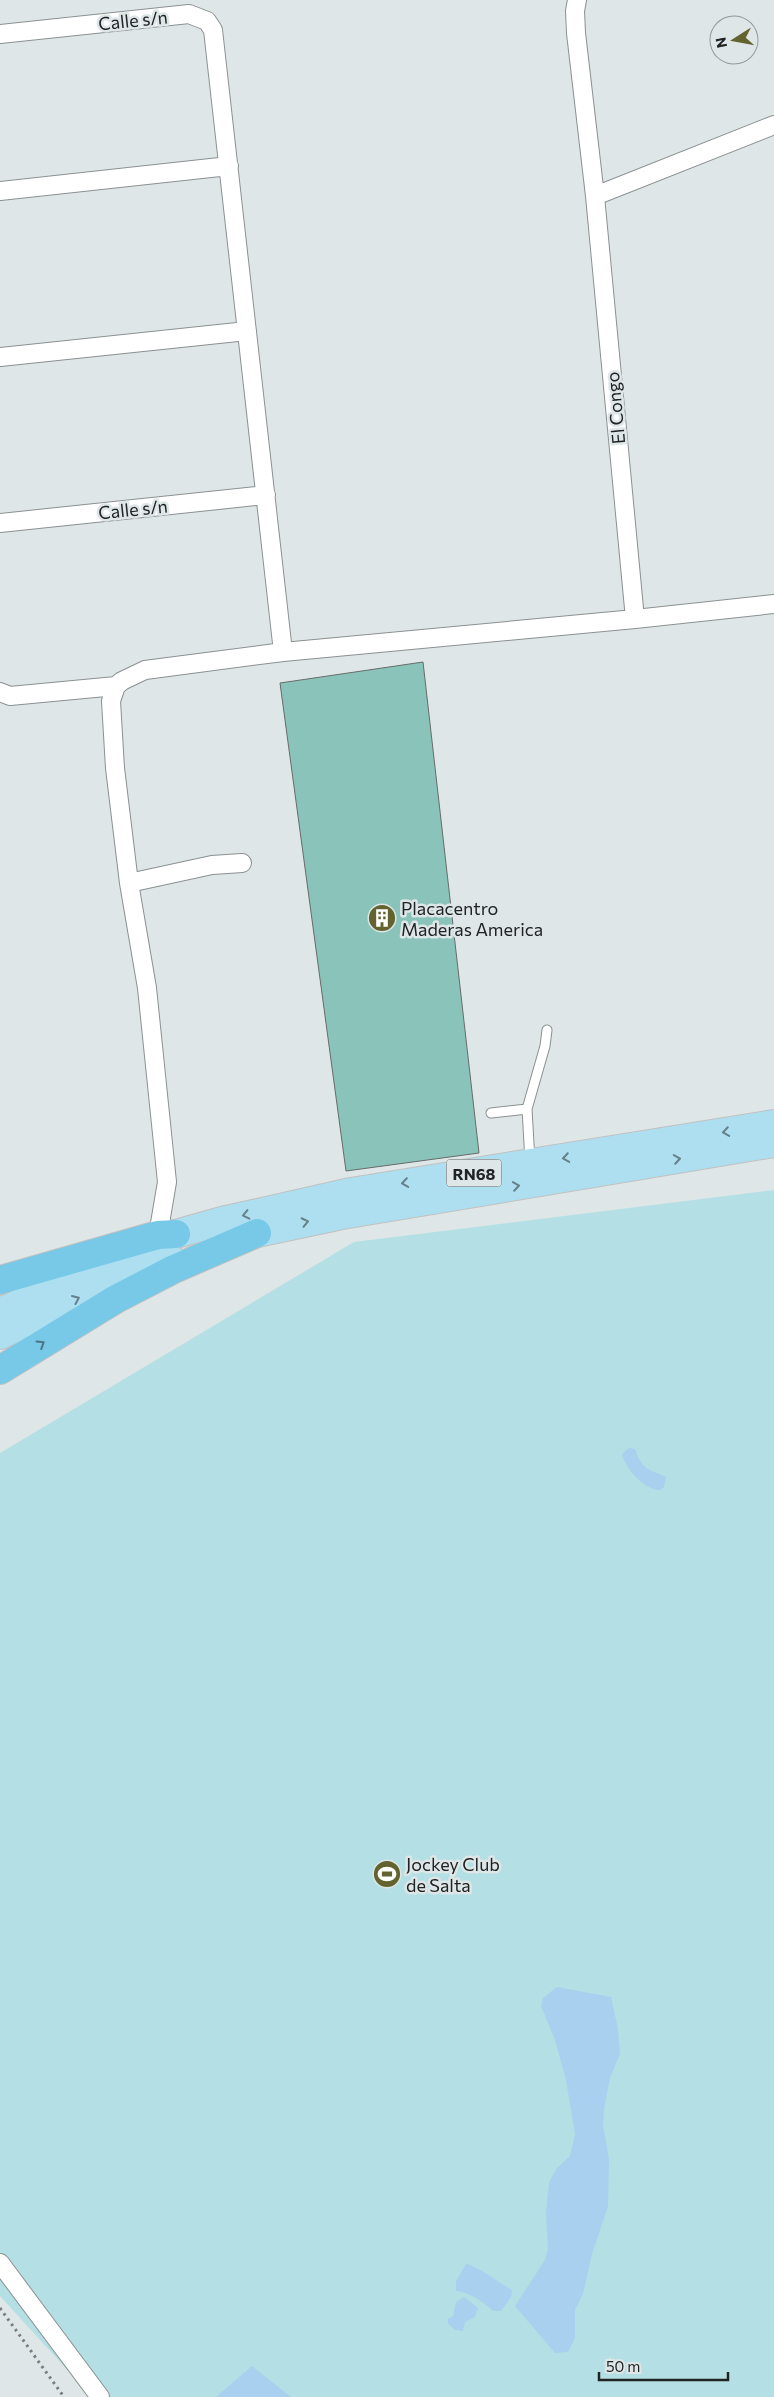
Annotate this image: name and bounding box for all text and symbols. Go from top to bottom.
street label: Calle s/n [97,5,169,35]
north arrow [709,15,759,65]
text: N [711,36,730,49]
street label: El Congo [601,371,629,445]
street label: Calle s/n [97,494,169,524]
place label: Placacentro Maderas America [401,897,543,940]
building icon: Placacentro Maderas America [367,903,397,933]
one-way arrow [722,1126,730,1136]
one-way arrow [561,1153,570,1163]
one-way arrow [672,1155,681,1165]
road number: RN68 [446,1160,502,1186]
one-way arrow [401,1178,409,1188]
one-way arrow [512,1181,521,1191]
one-way arrow [241,1209,250,1220]
one-way arrow [300,1217,309,1228]
one-way arrow [71,1295,80,1306]
one-way arrow [36,1341,45,1350]
place label: Jockey Club de Salta [406,1853,500,1896]
sports icon: Jockey Club de Salta [372,1859,402,1889]
scale bar [599,2350,728,2382]
text: 50 m [606,2357,640,2375]

